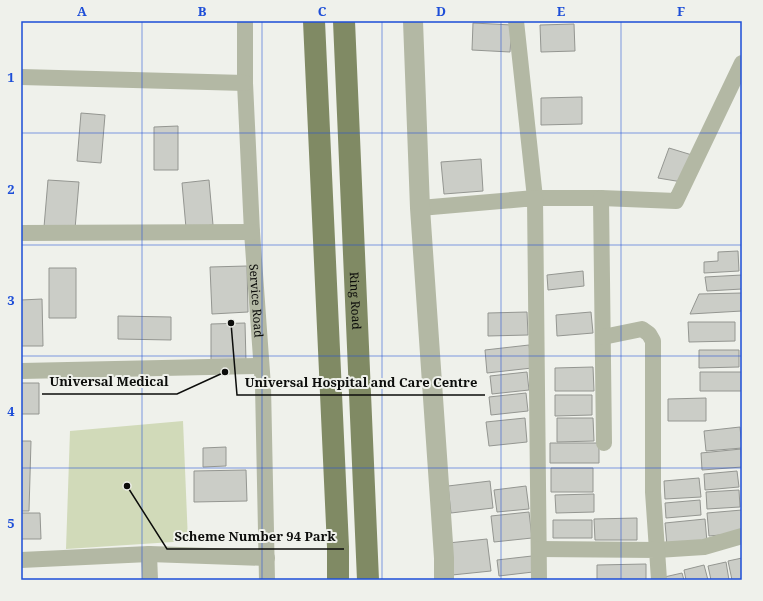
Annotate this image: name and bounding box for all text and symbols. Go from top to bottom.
text: A [77,2,87,20]
text: B [198,2,207,20]
text: C [318,2,327,20]
text: D [436,2,446,20]
text: E [557,2,566,20]
text: F [677,2,685,20]
text: 1 [7,68,15,86]
text: 2 [7,180,15,198]
street label: Service Road [246,263,268,339]
street label: Ring Road [346,271,366,331]
text: 3 [7,291,15,309]
callout: Universal Medical [42,369,177,394]
callout: Universal Hospital and Care Centre [237,370,485,395]
text: Universal Medical [49,372,169,390]
text: Universal Hospital and Care Centre [245,373,477,391]
text: 4 [7,402,15,420]
text: 5 [7,514,15,532]
callout: Scheme Number 94 Park [167,524,344,549]
text: Scheme Number 94 Park [174,527,336,545]

